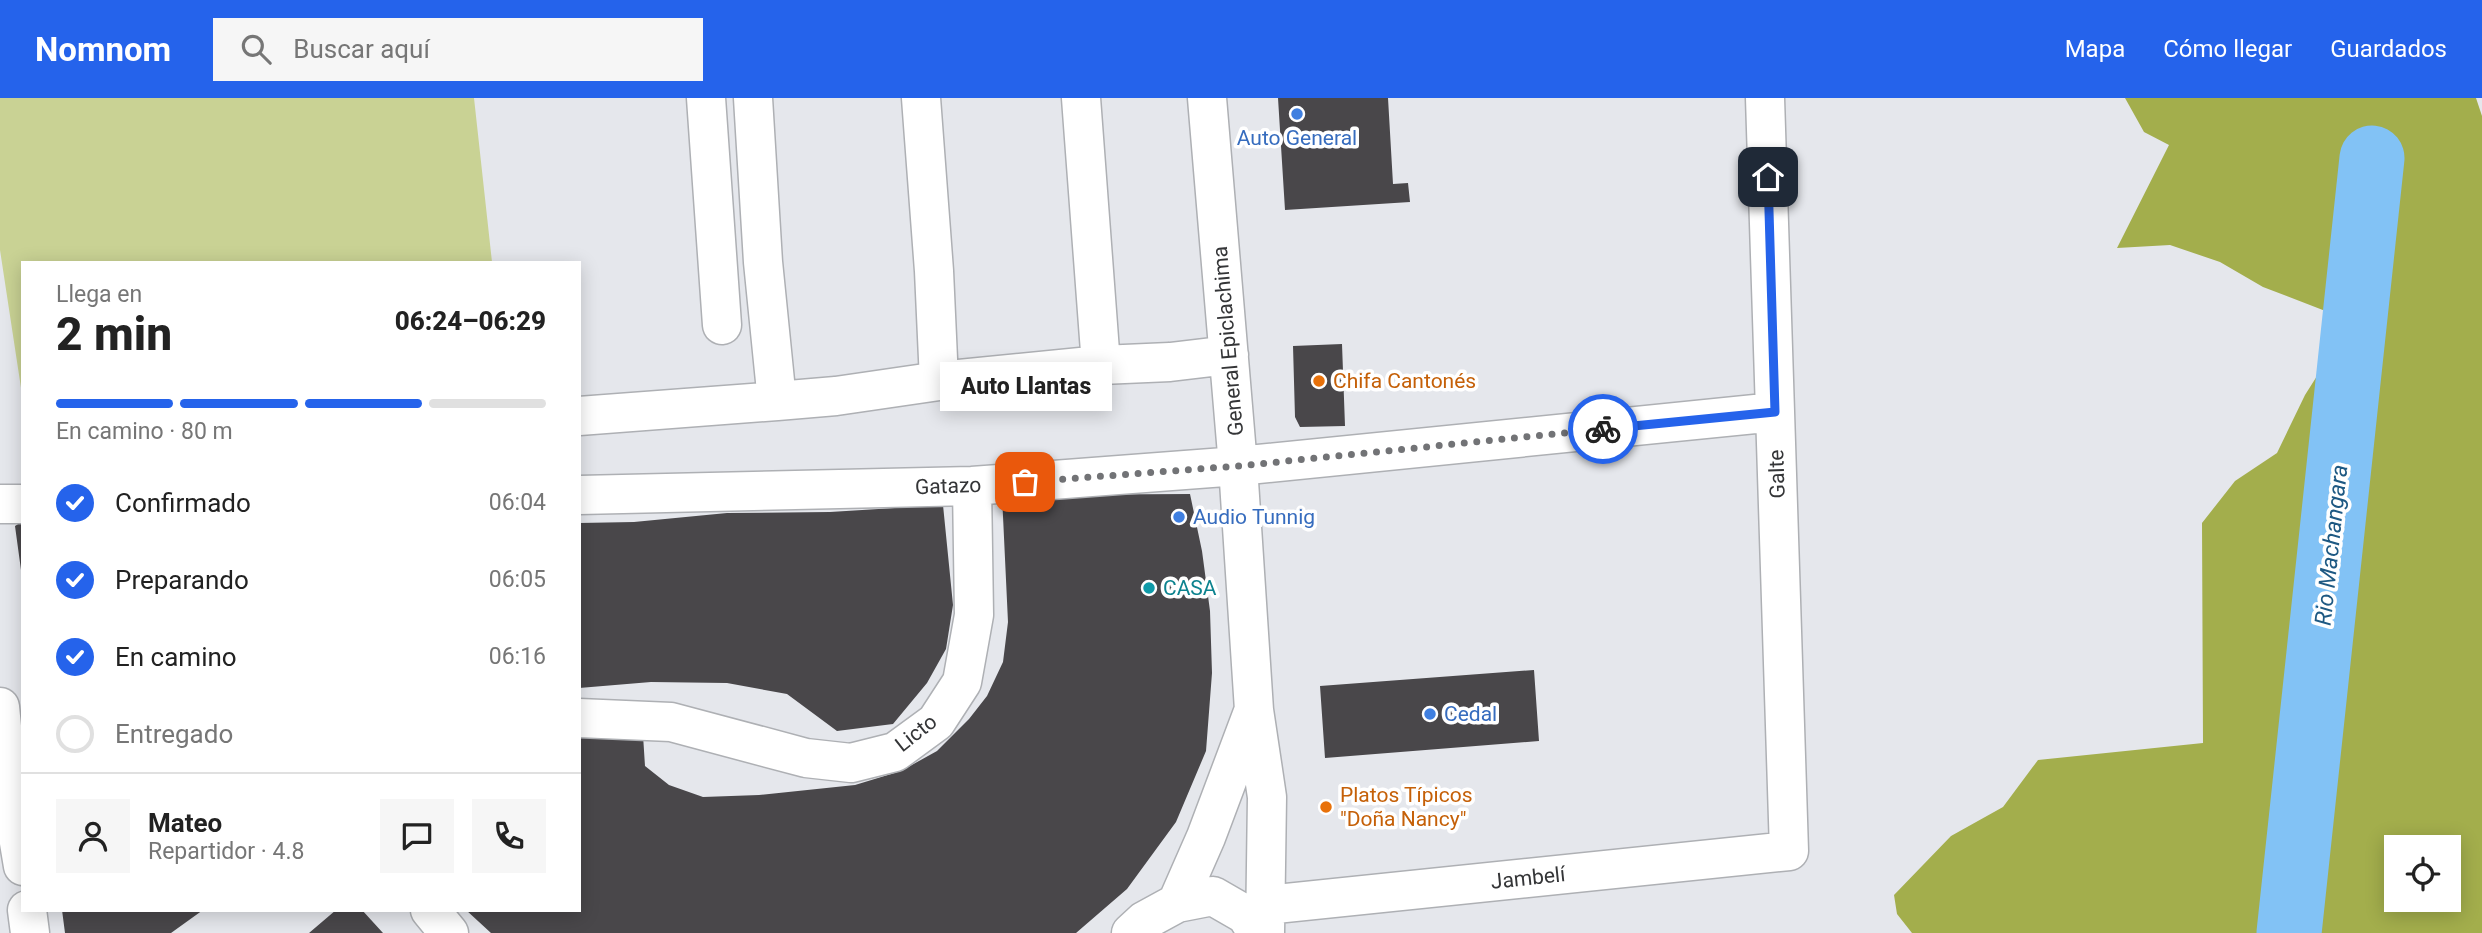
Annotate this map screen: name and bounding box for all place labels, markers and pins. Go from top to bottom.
marker: Auto General [1289,106,1305,122]
place label: Auto General [1237,126,1357,150]
pin [1738,147,1798,207]
callout: Auto Llantas [939,363,1111,412]
place label: Chifa Cantonés [1333,369,1476,393]
marker: Chifa Cantonés [1311,373,1327,389]
pin [995,452,1055,512]
place label: Audio Tunnig [1193,505,1315,529]
marker: Audio Tunnig [1171,509,1187,525]
place label: CASA [1163,576,1217,600]
marker: CASA [1141,580,1157,596]
place label: Cedal [1444,702,1497,726]
marker: Cedal [1422,706,1438,722]
place label: Platos Típicos "Doña Nancy" [1340,783,1473,831]
marker: Platos Típicos "Doña Nancy" [1318,799,1334,815]

